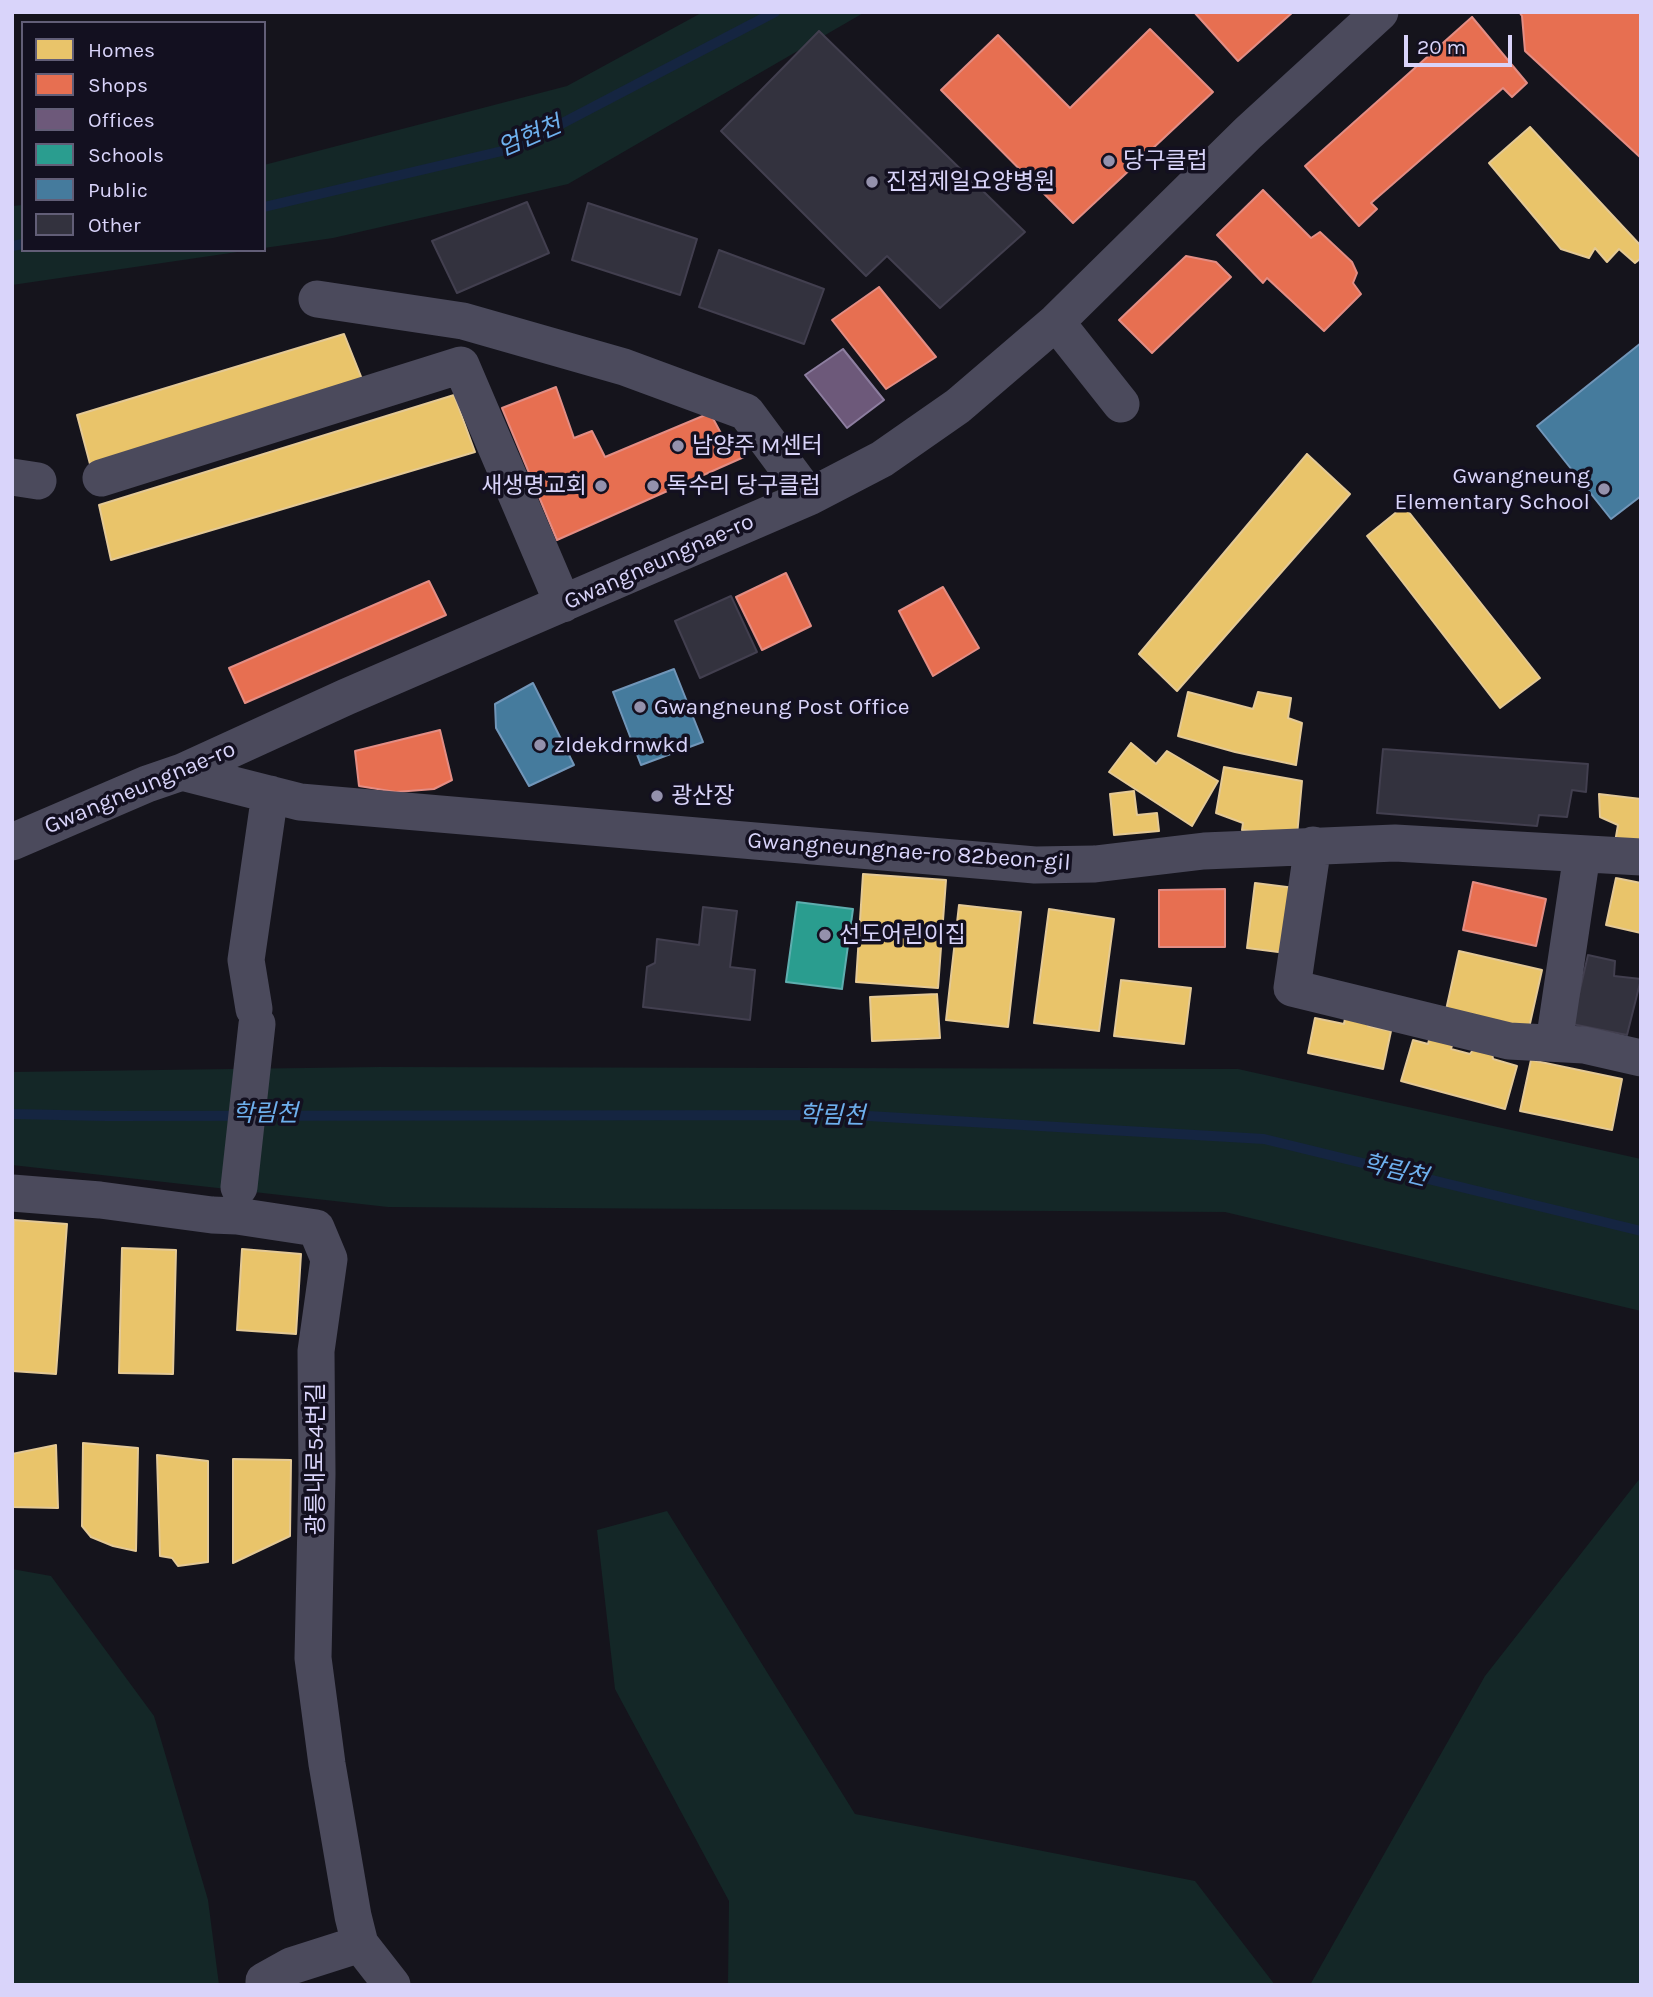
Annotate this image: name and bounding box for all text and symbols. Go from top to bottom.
legend [21,21,266,252]
scale bar [1408,21,1516,65]
text: 20 m [1417,35,1466,59]
text: Homes [88,38,155,62]
text: Shops [88,73,148,97]
text: Offices [88,108,155,132]
water label: 엄현천 [494,111,566,163]
text: Schools [88,143,164,167]
place label: 당구클럽 [1123,147,1208,175]
marker: 당구클럽 [1101,153,1117,169]
place label: 진접제일요양병원 [886,168,1055,196]
marker: 진접제일요양병원 [864,174,880,190]
text: Public [88,178,148,202]
text: Other [88,213,141,237]
place label: 남양주 M센터 [692,432,823,460]
marker: 남양주 M센터 [670,438,686,454]
place label: Gwangneung Elementary School [1395,462,1590,516]
place label: 새생명교회 [481,472,587,500]
place label: 독수리 당구클럽 [667,472,821,500]
marker: 새생명교회 [593,478,609,494]
marker: 독수리 당구클럽 [645,478,661,494]
marker: Gwangneung Elementary School [1596,481,1612,497]
street label: Gwangneungnae-ro [560,508,758,616]
place label: Gwangneung Post Office [654,693,910,721]
marker: Gwangneung Post Office [632,699,648,715]
place label: zldekdrnwkd [554,731,689,759]
street label: Gwangneungnae-ro [40,735,240,841]
marker: zldekdrnwkd [532,737,548,753]
place label: 광산장 [671,782,734,810]
marker: 광산장 [649,788,665,804]
street label: Gwangneungnae-ro 82beon-gil [747,827,1071,877]
place label: 선도어린이집 [839,921,966,949]
marker: 선도어린이집 [817,927,833,943]
water label: 학림천 [232,1100,298,1128]
water label: 학림천 [799,1101,865,1131]
water label: 학림천 [1359,1149,1431,1193]
street label: 광릉내로54번길 [302,1383,330,1535]

